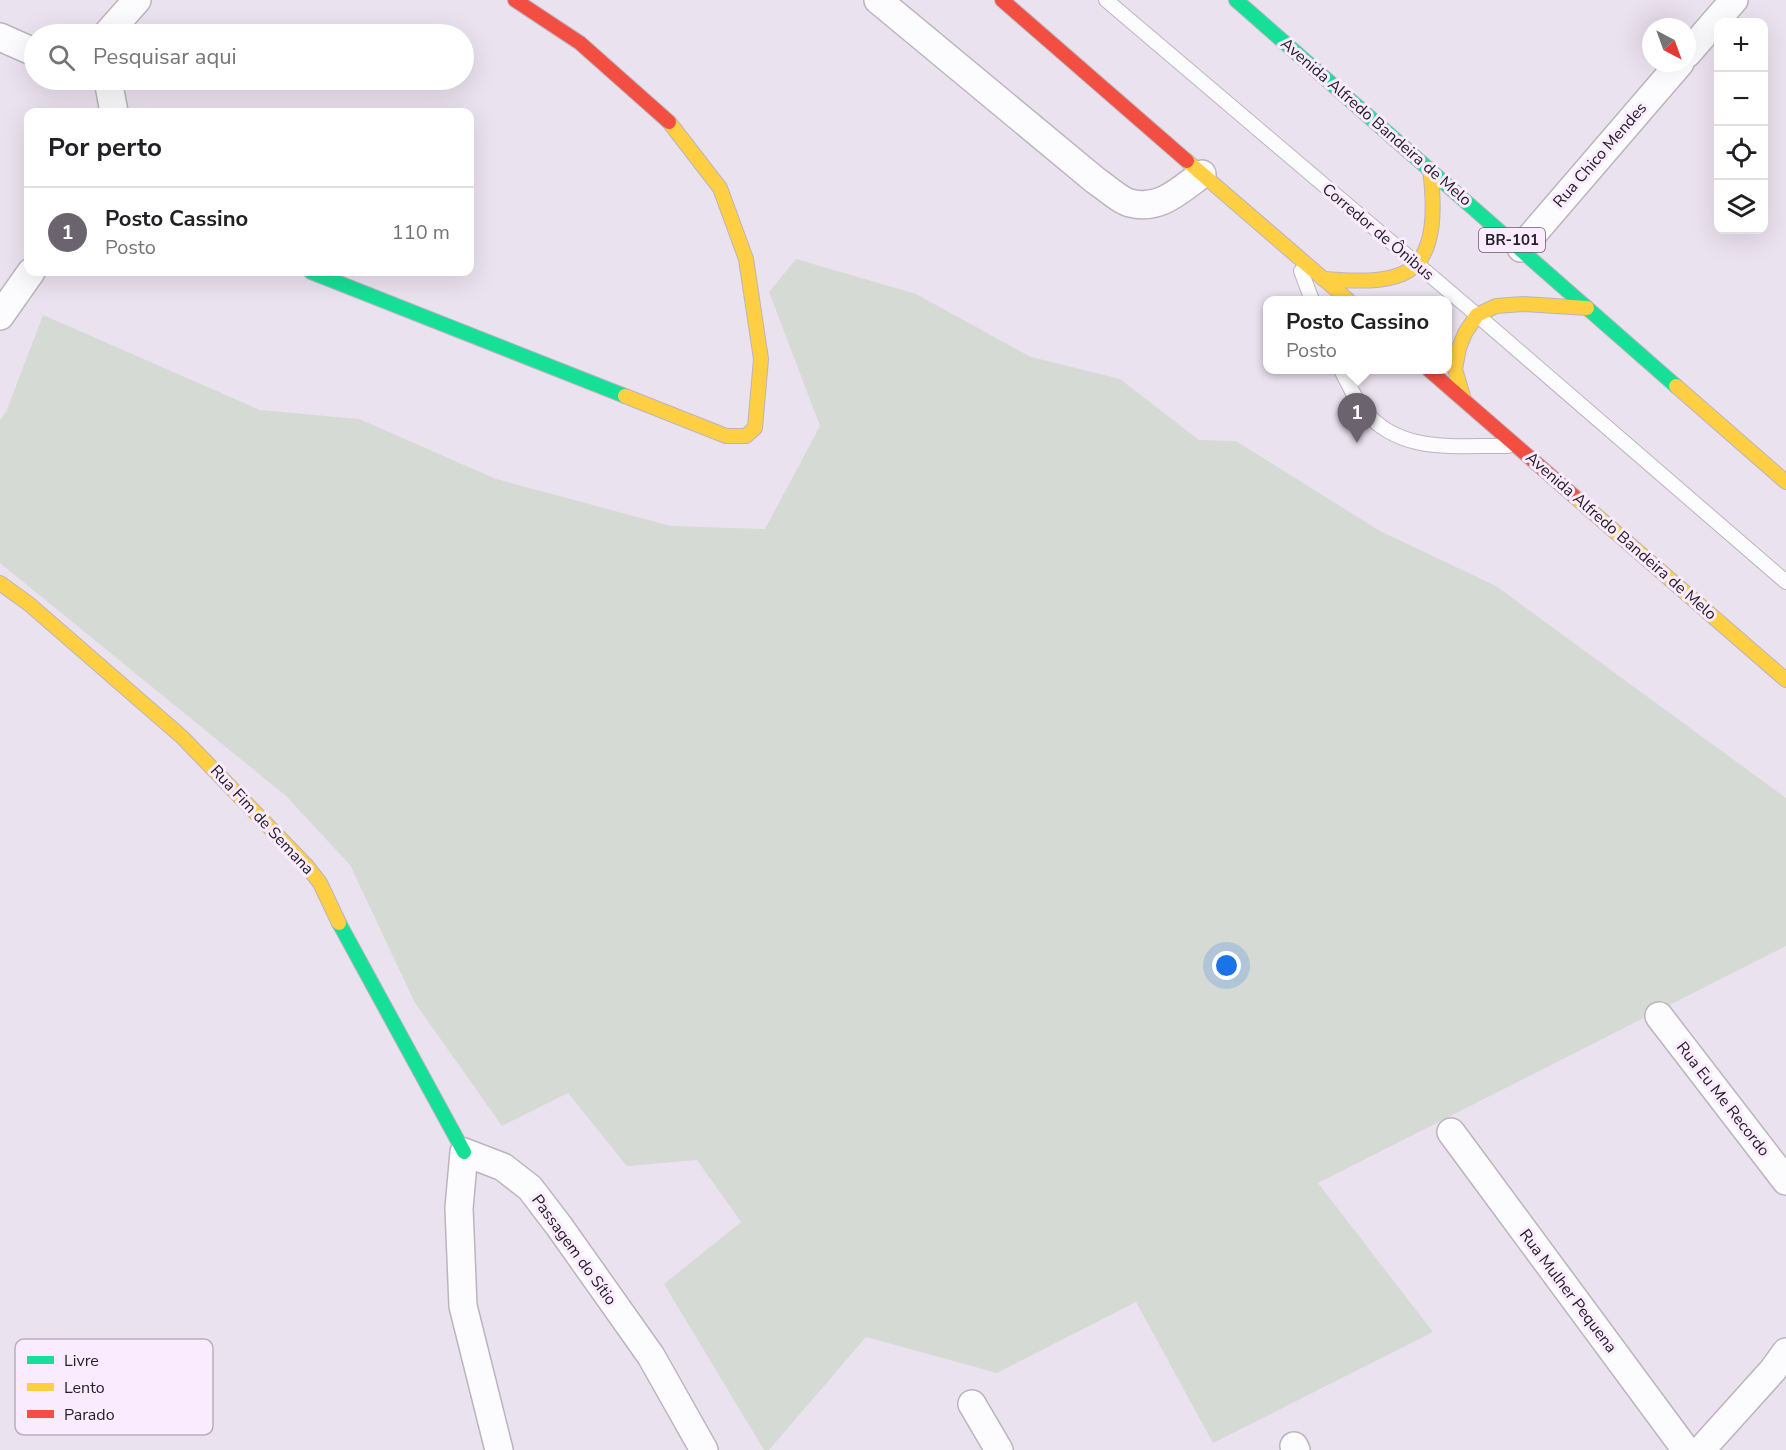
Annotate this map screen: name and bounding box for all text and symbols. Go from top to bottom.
north arrow [1642,18,1696,72]
map controls [1714,18,1768,234]
button: + [1714,18,1768,72]
search box [24,24,474,90]
street label: Avenida Alfredo Bandeira de Melo [1276,33,1476,211]
icon: search [45,41,78,74]
text: Pesquisar aqui [93,42,237,72]
button: − [1714,72,1768,126]
street label: Rua Chico Mendes [1548,98,1652,212]
button: locate [1714,126,1768,180]
text: Por perto [48,130,162,165]
street label: Corredor de Ônibus [1317,179,1439,285]
button: layers [1714,180,1768,234]
text: Posto Cassino [105,204,248,234]
text: 1 [62,219,74,246]
text: 110 m [392,219,450,246]
road number: BR-101 [1479,228,1545,252]
text: Posto [105,234,156,261]
popup [1263,296,1452,374]
text: Posto Cassino [1286,307,1429,337]
text: Posto [1286,337,1337,364]
pin: 1 [1338,394,1376,443]
street label: Avenida Alfredo Bandeira de Melo [1521,447,1721,625]
street label: Rua Fim de Semana [205,760,319,880]
your location [1212,951,1241,980]
street label: Rua Eu Me Recordo [1671,1037,1775,1161]
street label: Passagem do Sítio [526,1190,622,1310]
street label: Rua Mulher Pequena [1514,1225,1622,1357]
legend [15,1339,213,1435]
text: Livre [64,1350,99,1372]
text: Lento [64,1377,105,1399]
text: Parado [64,1404,115,1426]

